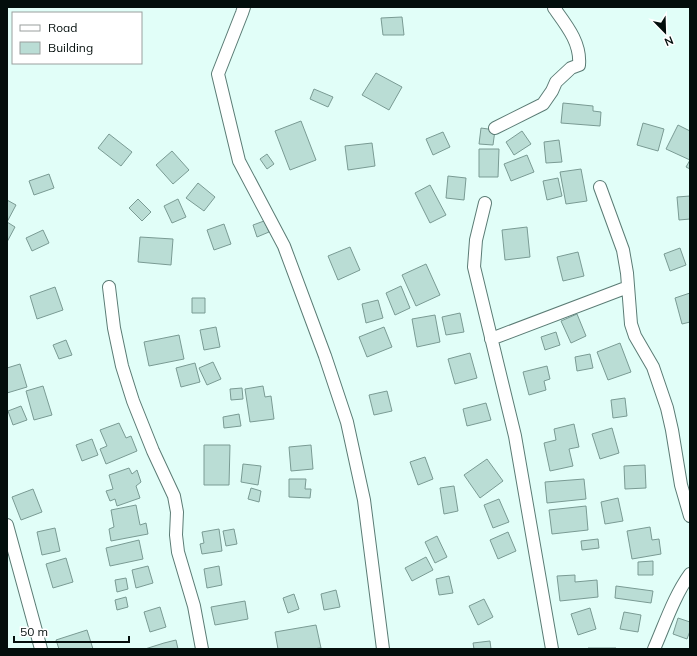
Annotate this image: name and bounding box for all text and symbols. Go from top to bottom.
legend [12,12,142,64]
north arrow [645,12,685,52]
text: Road [48,20,77,35]
text: N [662,33,675,49]
text: Building [48,40,93,55]
scale bar [14,618,129,644]
text: 50 m [20,624,48,639]

